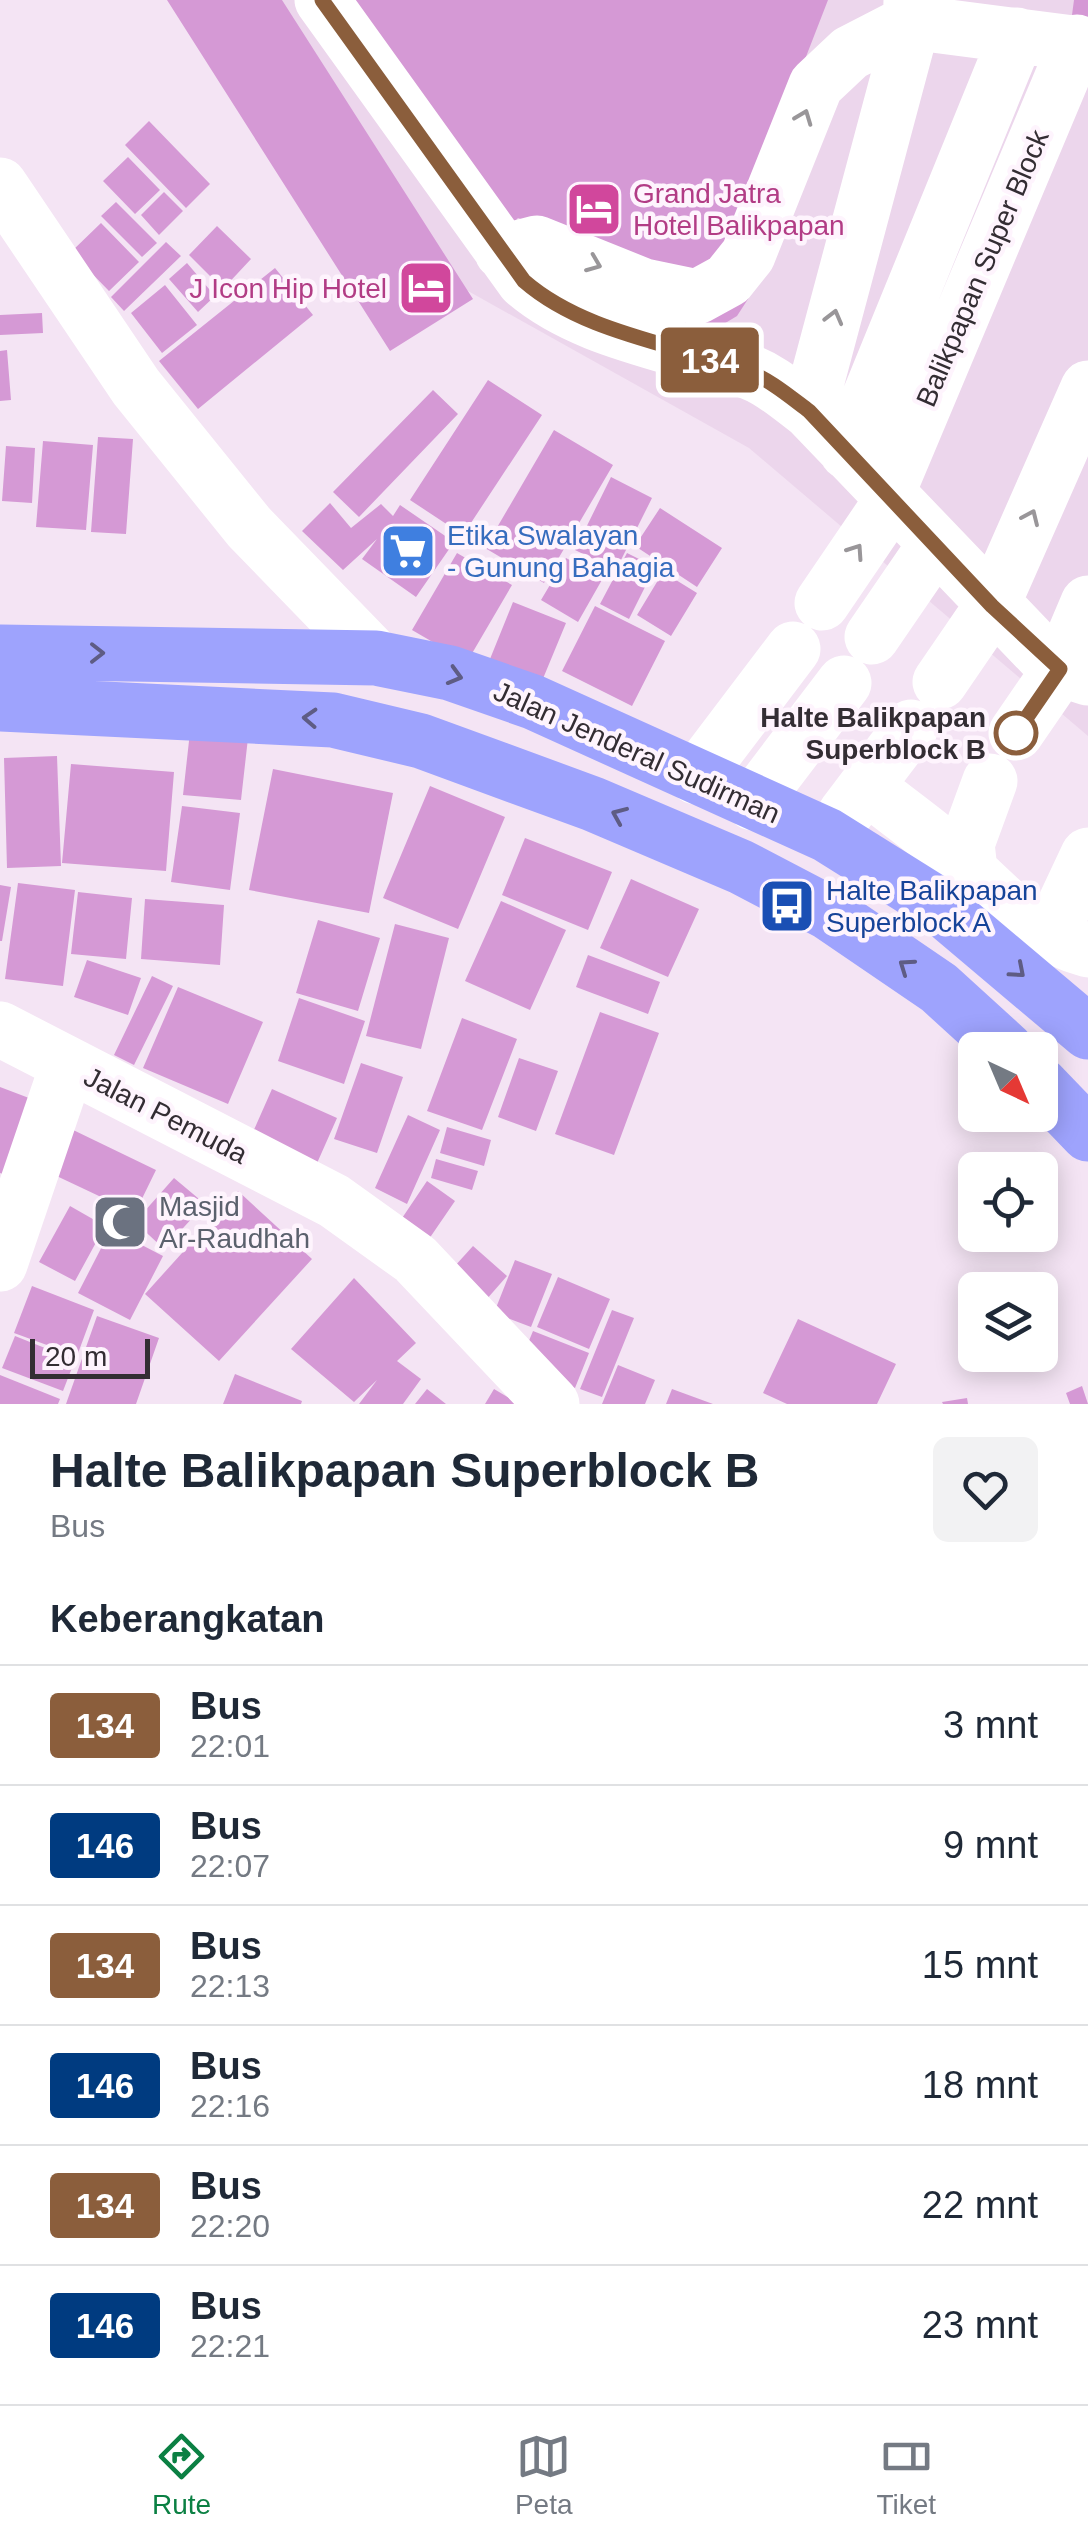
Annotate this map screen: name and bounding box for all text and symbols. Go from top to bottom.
one-way arrow [792,110,813,127]
street label: Balikpapan Super Block [910,124,1055,411]
place label: Grand Jatra Hotel Balikpapan [633,178,845,241]
hotel icon: Grand Jatra Hotel Balikpapan [564,179,624,239]
one-way arrow [584,253,602,273]
hotel icon: J Icon Hip Hotel [396,258,456,318]
place label: J Icon Hip Hotel [189,273,387,304]
one-way arrow [823,309,844,326]
line badge: 134 [652,328,768,392]
text: 134 [681,341,739,380]
one-way arrow [1019,509,1039,527]
place label: Etika Swalayan - Gunung Bahagia [447,520,675,583]
supermarket icon: Etika Swalayan - Gunung Bahagia [378,521,438,581]
one-way arrow [844,544,863,562]
one-way arrow [90,642,106,664]
one-way arrow [446,664,463,685]
street label: Jalan Jenderal Sudirman [489,675,785,830]
place label: Halte Balikpapan Superblock B [760,702,986,765]
one-way arrow [301,708,317,729]
marker: Halte Balikpapan Superblock B [995,712,1037,754]
one-way arrow [611,807,629,827]
place label: Halte Balikpapan Superblock A [826,875,1038,938]
bus stop icon: Halte Balikpapan Superblock A [757,876,817,936]
one-way arrow [898,960,917,978]
one-way arrow [1006,960,1025,978]
north arrow [958,1032,1058,1132]
map controls [958,1032,1058,1372]
street label: Jalan Pemuda [79,1061,253,1170]
button: locate [958,1152,1058,1252]
place label: Masjid Ar-Raudhah [159,1191,310,1254]
mosque icon: Masjid Ar-Raudhah [90,1192,150,1252]
button: layers [958,1272,1058,1372]
scale bar [30,1334,150,1378]
text: 20 m [45,1341,107,1372]
button: heart [933,1437,1038,1542]
text: Halte Balikpapan Superblock B [50,1444,760,1497]
text: Bus [50,1508,105,1544]
text: Keberangkatan [50,1598,325,1640]
text: Bus [190,1685,262,1727]
text: 3 mnt [943,1704,1038,1746]
text: 134 [76,1706,134,1745]
text: 22:01 [190,1728,270,1764]
text: Bus [190,1805,262,1847]
text: 9 mnt [943,1824,1038,1866]
text: 146 [76,1826,134,1865]
text: 22:07 [190,1848,270,1884]
text: Bus [190,1925,262,1967]
text: 15 mnt [922,1944,1038,1986]
text: 134 [76,1946,134,1985]
text: 22:13 [190,1968,270,2004]
text: Bus [190,2045,262,2087]
text: 18 mnt [922,2064,1038,2106]
text: 146 [76,2066,134,2105]
text: 22:16 [190,2088,270,2124]
text: Bus [190,2165,262,2207]
text: 22 mnt [922,2184,1038,2226]
text: 134 [76,2186,134,2225]
text: 22:20 [190,2208,270,2244]
text: Bus [190,2285,262,2327]
text: 23 mnt [922,2304,1038,2346]
text: 146 [76,2306,134,2345]
text: 22:21 [190,2328,270,2364]
tab: Rute [152,2429,211,2521]
tab: Peta [515,2429,573,2521]
tab: Tiket [876,2429,936,2521]

